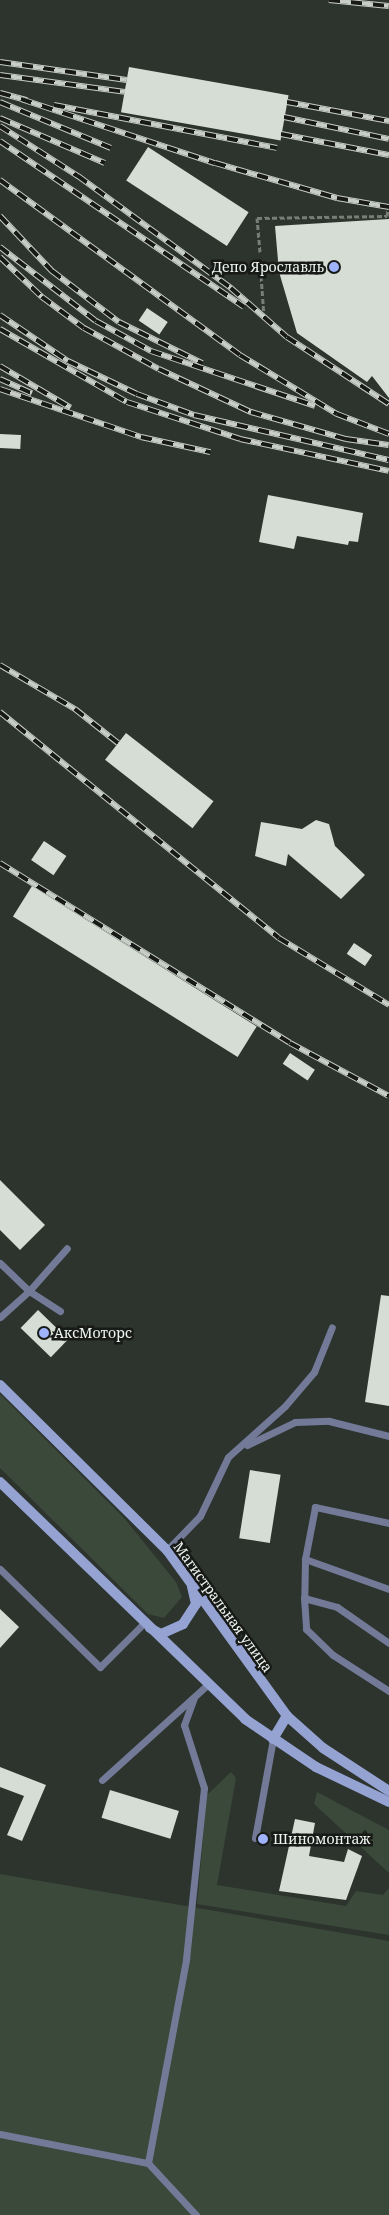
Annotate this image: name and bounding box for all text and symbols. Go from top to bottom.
place label: Депо Ярославль [212,259,324,275]
marker: Депо Ярославль [328,261,340,273]
place label: АксМоторс [54,1325,132,1341]
marker: АксМоторс [38,1327,50,1339]
street label: Магистральная улица [170,1539,276,1675]
place label: Шиномонтаж [273,1831,371,1847]
marker: Шиномонтаж [257,1833,269,1845]

